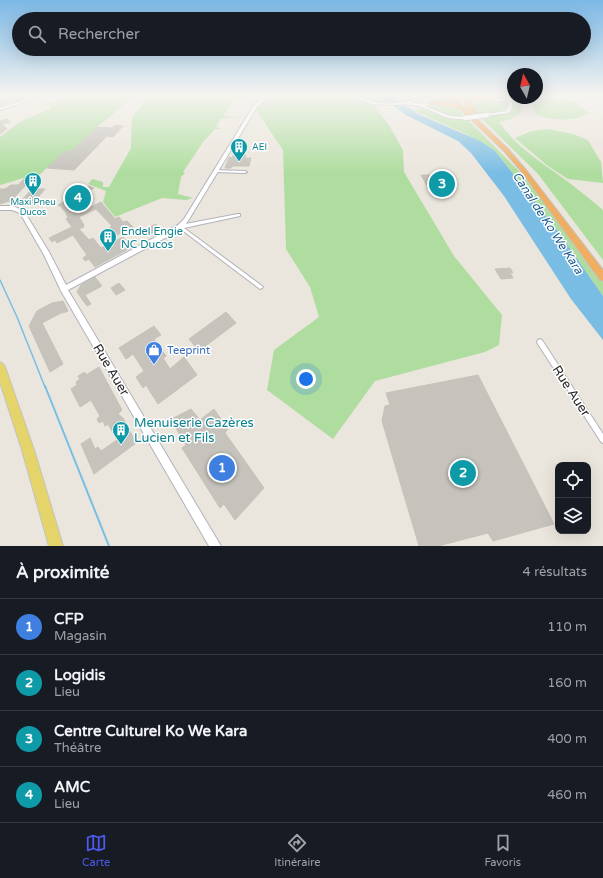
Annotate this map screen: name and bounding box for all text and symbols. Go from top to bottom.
search box [12,12,591,56]
icon: search [26,23,48,45]
text: Rechercher [58,25,140,43]
north arrow [507,68,543,104]
building icon: AEI [229,137,249,162]
place label: AEI [252,142,267,153]
pin: 3 [429,169,455,199]
water label: Canal de Ko We Kara [510,169,586,277]
building icon: Maxi Pneu Ducos [23,171,43,196]
pin: 4 [65,183,91,213]
place label: Maxi Pneu Ducos [10,197,56,218]
place label: Endel Engie NC Ducos [121,225,183,251]
building icon: Endel Engie NC Ducos [98,227,118,252]
shop icon: Teeprint [144,340,164,365]
street label: Rue Auer [89,341,133,399]
place label: Teeprint [167,344,210,357]
street label: Rue Auer [549,362,593,420]
your location [296,369,316,389]
place label: Menuiserie Cazères Lucien et Fils [134,415,254,446]
building icon: Menuiserie Cazères Lucien et Fils [111,420,131,445]
pin: 1 [209,453,235,483]
pin: 2 [450,458,476,488]
map controls [555,462,591,534]
button: locate [555,462,591,498]
button: layers [555,498,591,534]
text: À proximité [16,562,109,583]
text: 4 résultats [523,564,587,580]
text: CFP [54,610,84,628]
text: 1 [25,619,33,635]
text: 110 m [547,619,587,635]
text: Magasin [54,628,107,644]
text: Logidis [54,666,105,684]
text: 2 [25,675,33,691]
text: 160 m [547,675,587,691]
text: Lieu [54,684,80,700]
text: Centre Culturel Ko We Kara [54,722,248,740]
text: 3 [25,731,33,747]
text: 400 m [547,731,587,747]
text: Théâtre [54,740,101,756]
text: AMC [54,778,90,796]
text: 4 [25,787,33,803]
text: 460 m [547,787,587,803]
text: Lieu [54,796,80,812]
tab: Carte [82,832,110,869]
tab: Itinéraire [274,832,321,869]
tab: Favoris [484,832,521,869]

